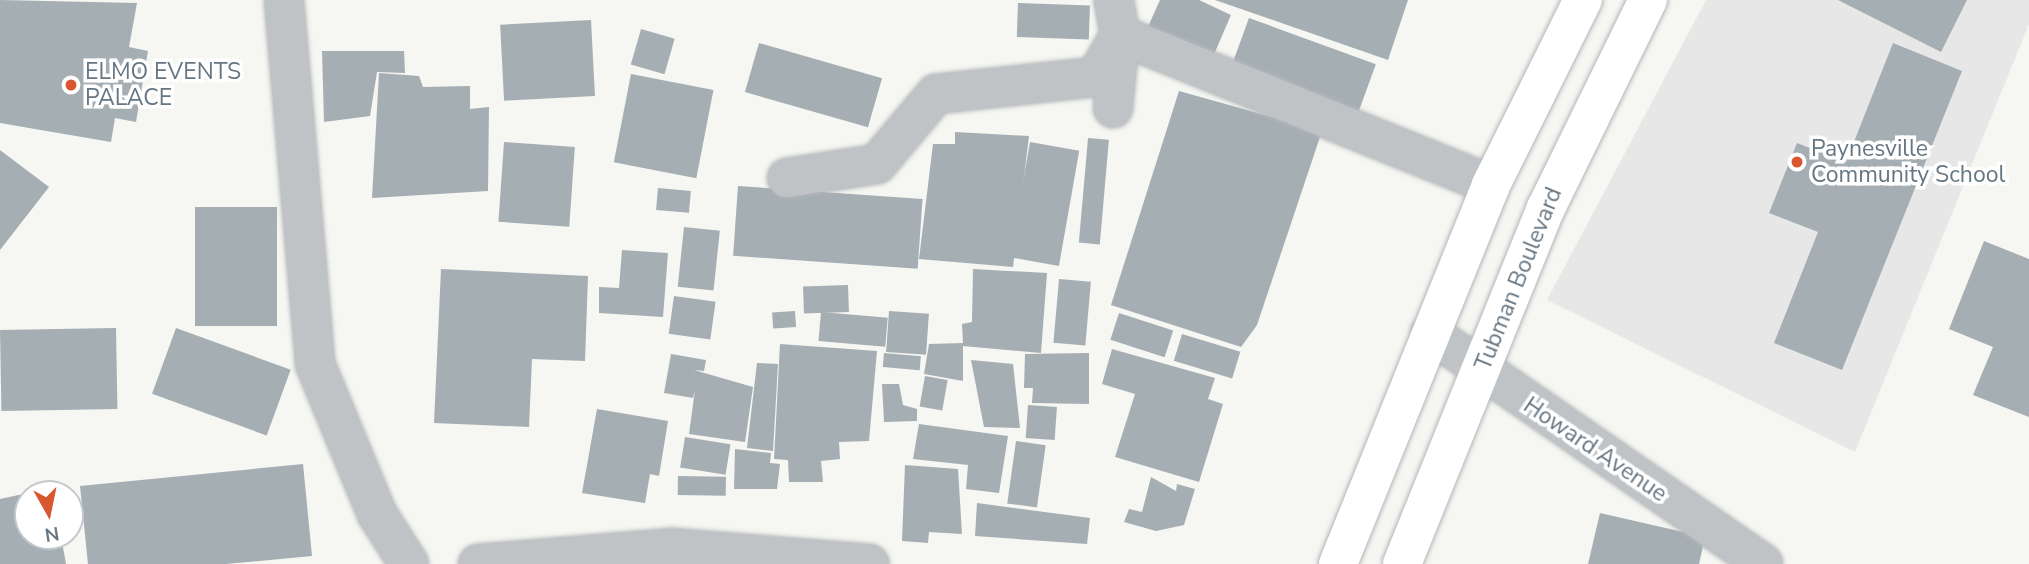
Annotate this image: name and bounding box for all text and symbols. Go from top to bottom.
place label: ELMO EVENTS PALACE [85,58,241,112]
marker: ELMO EVENTS PALACE [63,77,79,93]
place label: Paynesville Community School [1811,135,2005,189]
marker: Paynesville Community School [1789,154,1805,170]
street label: Tubman Boulevard [1470,184,1568,374]
street label: Howard Avenue [1518,392,1672,508]
north arrow [14,480,84,550]
text: N [43,520,61,548]

